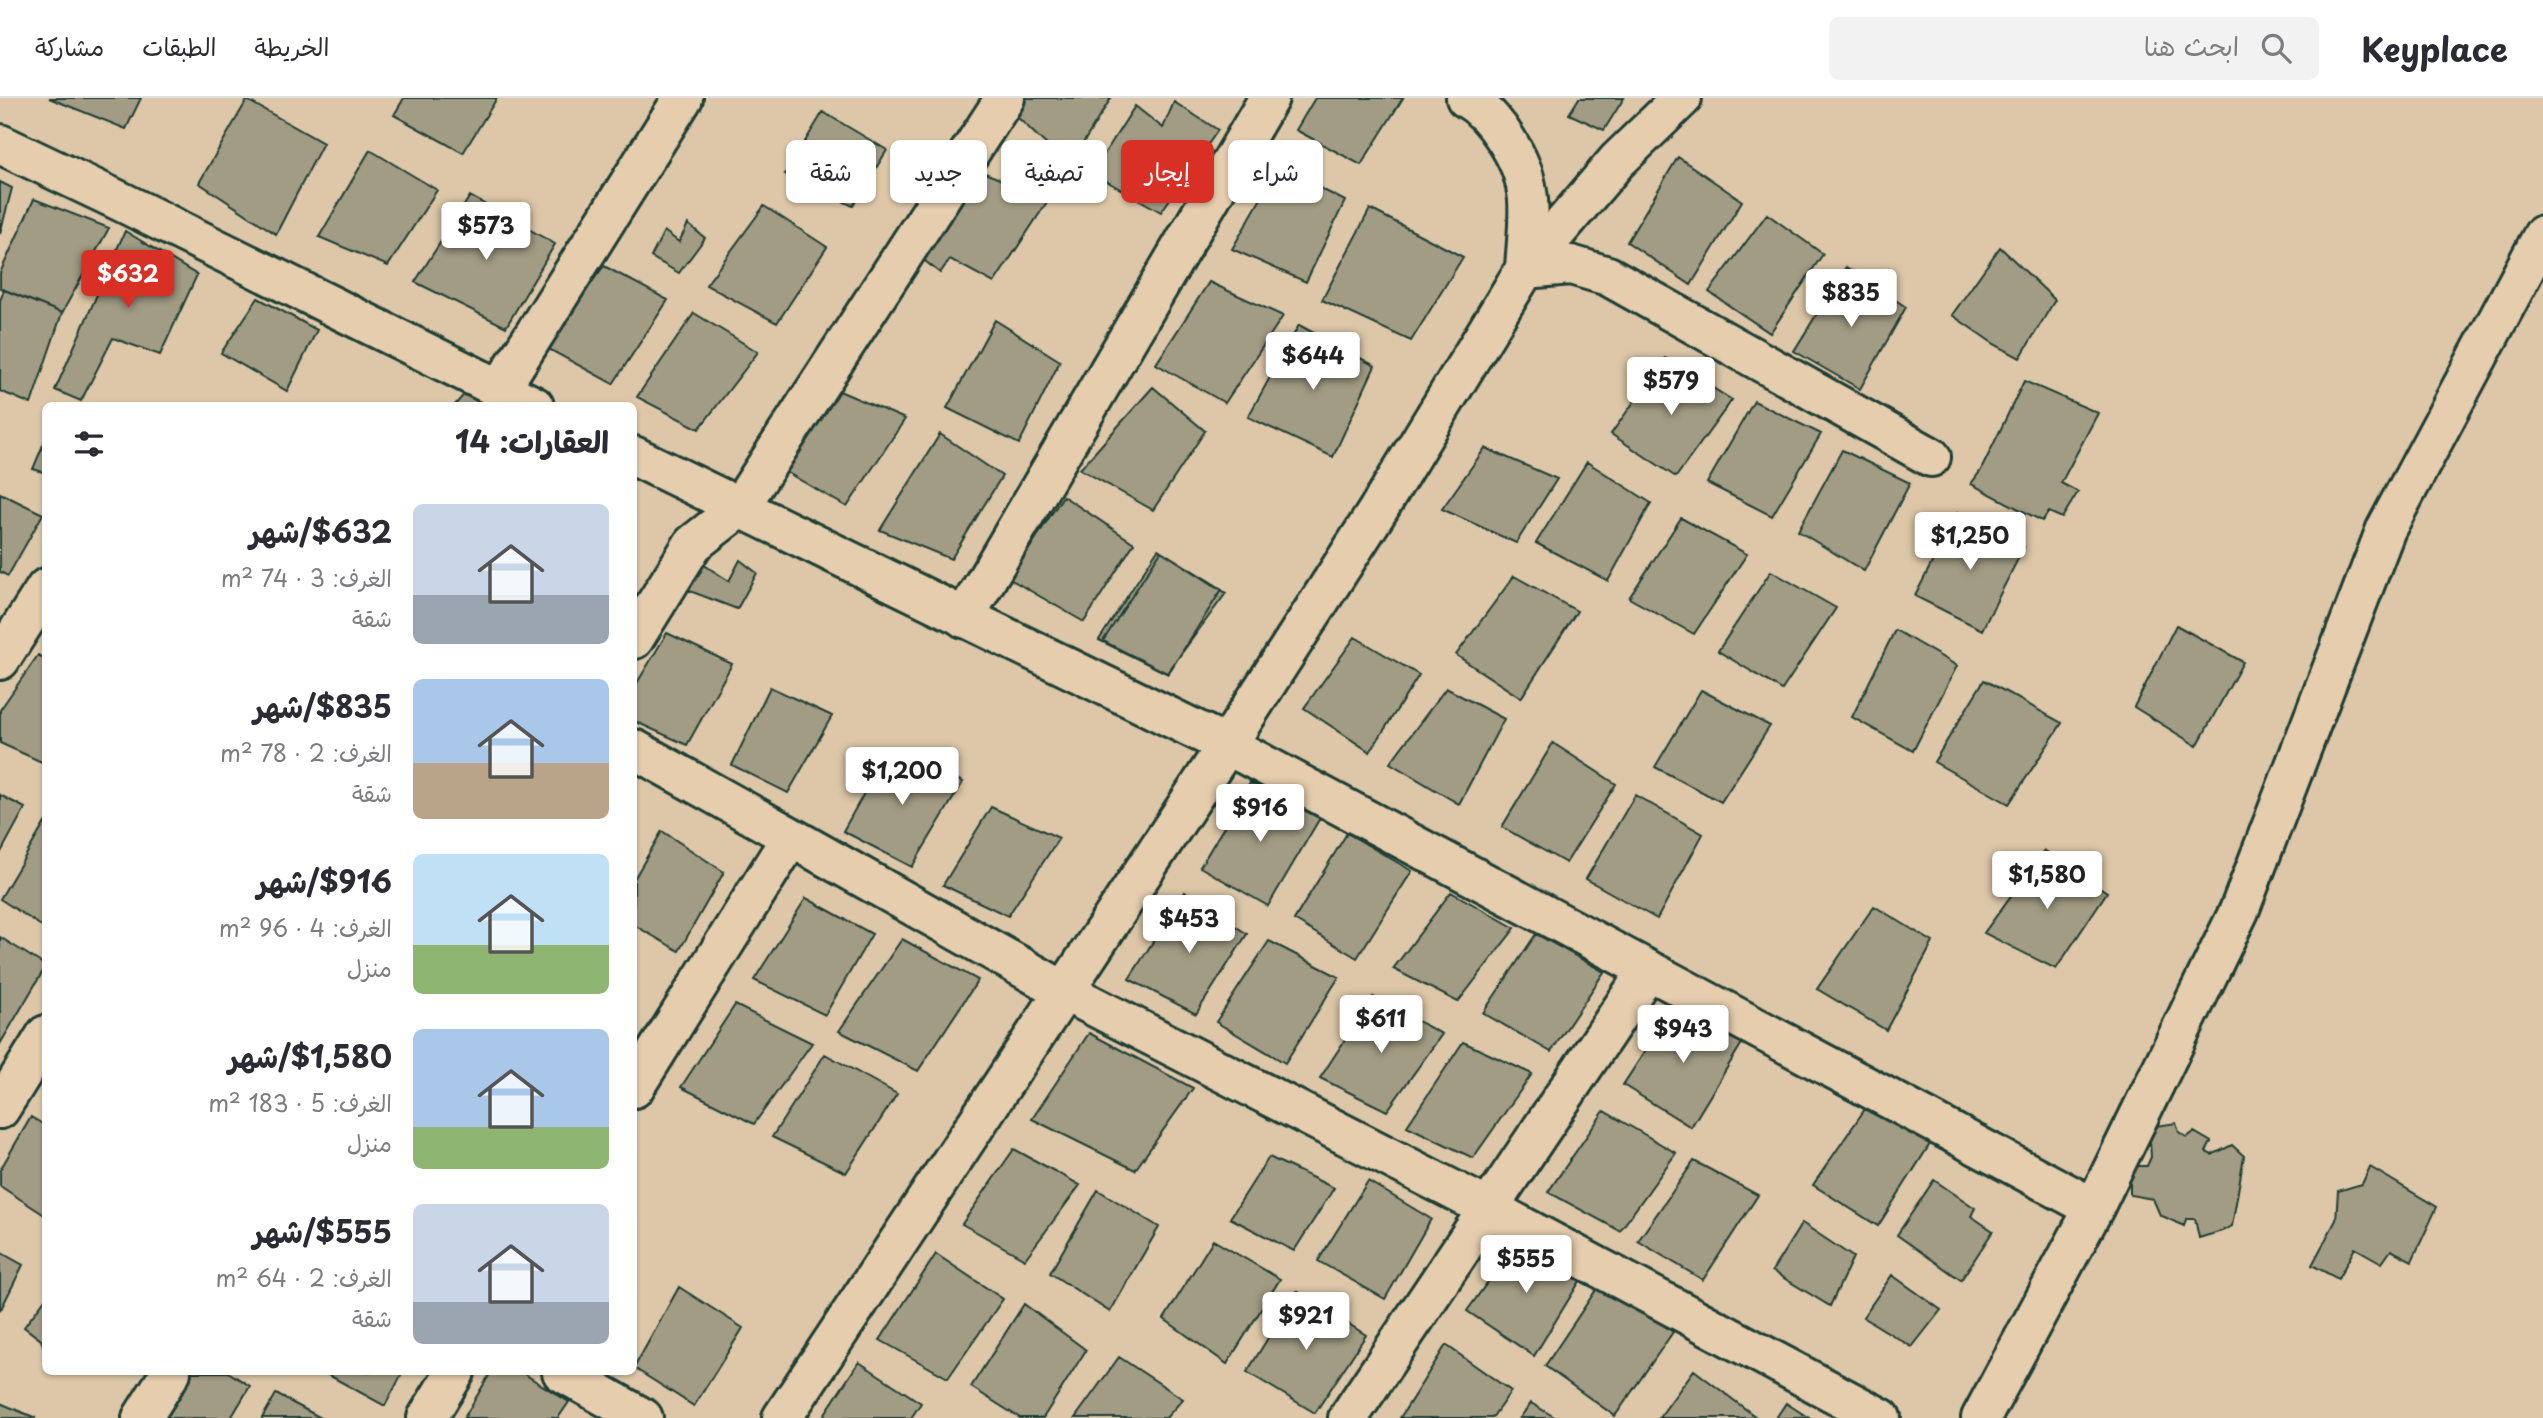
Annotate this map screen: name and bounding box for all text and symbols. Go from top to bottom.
search box [1829,17,2319,80]
text: Keyplace [2361,23,2508,73]
text: ابحث هنا [2144,26,2239,65]
text: مشاركة [35,28,104,64]
text: الطبقات [142,28,217,64]
text: الخريطة [255,28,329,64]
icon: search [2257,29,2295,67]
chip: شقة [786,140,876,203]
chip: جديد [890,140,987,203]
chip: تصفية [1001,140,1107,203]
chip: إيجار [1121,140,1214,203]
chip: شراء [1228,140,1323,203]
pin: $573 [445,202,527,262]
text: $573 [457,207,515,242]
pin: $632 [87,250,169,310]
text: $632 [97,255,159,290]
pin: $835 [1810,270,1892,329]
text: $835 [1822,274,1880,309]
pin: $644 [1272,332,1354,392]
text: $644 [1282,337,1344,372]
pin: $579 [1630,358,1712,417]
text: $579 [1643,362,1699,397]
text: العقارات: 14 [455,418,609,463]
icon: filters [70,425,108,463]
text: $632/شهر [250,508,392,553]
pin: $1,250 [1913,512,2027,572]
text: $1,250 [1931,517,2009,552]
icon: home [469,532,553,616]
text: الغرف: 3 · 74 m² [221,560,392,595]
text: شقة [352,600,392,635]
text: $835/شهر [253,683,392,728]
icon: home [469,707,553,791]
text: الغرف: 2 · 78 m² [220,735,392,770]
pin: $1,200 [845,748,959,807]
text: $1,200 [862,752,942,787]
text: شقة [352,775,392,810]
pin: $916 [1219,784,1301,844]
text: $916 [1232,789,1288,824]
pin: $1,580 [1990,852,2104,911]
text: $1,580 [2008,856,2086,891]
text: $916/شهر [257,858,392,903]
icon: home [469,882,553,966]
pin: $453 [1148,896,1230,955]
text: $453 [1159,900,1219,935]
text: الغرف: 4 · 96 m² [219,910,392,945]
text: منزل [347,950,392,985]
pin: $611 [1340,996,1422,1055]
text: $611 [1356,1000,1406,1035]
pin: $943 [1642,1006,1724,1065]
text: $943 [1654,1010,1712,1045]
text: $1,580/شهر [228,1033,392,1078]
icon: home [469,1057,553,1141]
text: الغرف: 5 · 183 m² [208,1085,392,1120]
text: منزل [347,1125,392,1160]
text: $555/شهر [253,1208,392,1253]
icon: home [469,1232,553,1316]
pin: $555 [1485,1236,1567,1295]
text: $555 [1497,1240,1555,1275]
text: الغرف: 2 · 64 m² [216,1260,392,1295]
pin: $921 [1265,1292,1347,1352]
text: $921 [1278,1297,1334,1332]
text: شقة [352,1300,392,1335]

